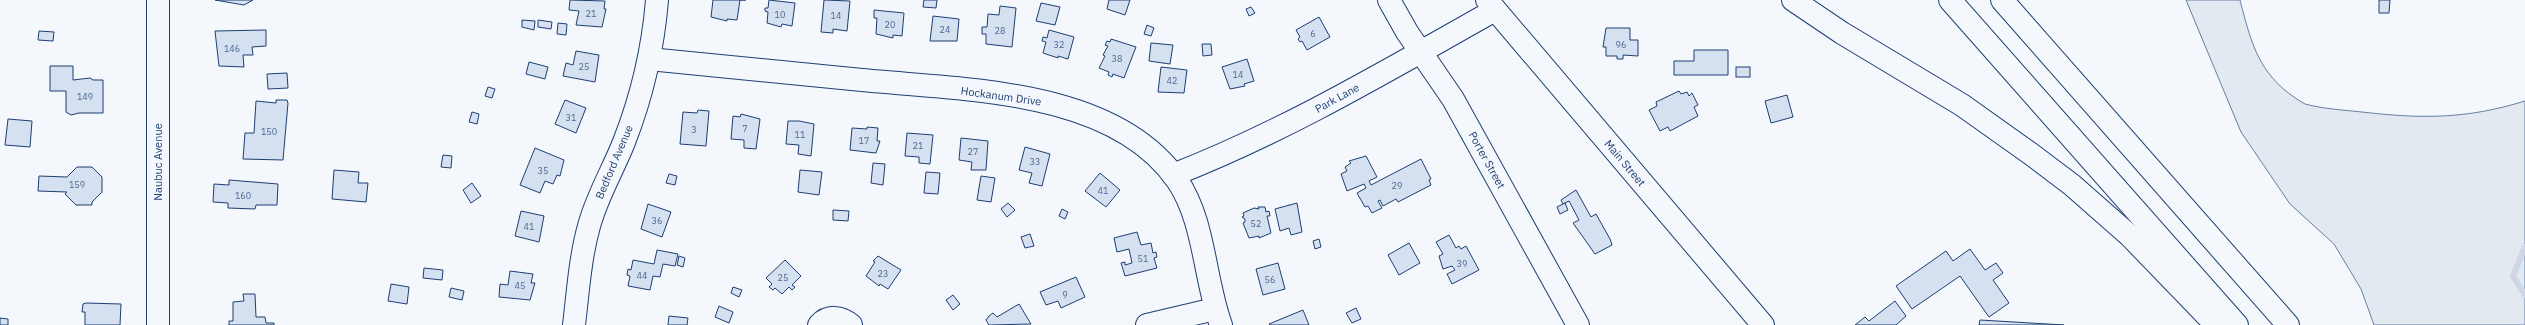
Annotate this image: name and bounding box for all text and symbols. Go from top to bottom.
house number: 21 [586,8,596,19]
house number: 10 [775,9,785,20]
house number: 14 [831,10,841,21]
house number: 20 [885,19,895,30]
house number: 24 [940,24,950,35]
house number: 28 [995,25,1005,36]
house number: 6 [1310,28,1316,39]
house number: 32 [1054,39,1064,50]
house number: 96 [1616,39,1626,50]
house number: 146 [224,43,240,54]
house number: 38 [1112,53,1122,64]
house number: 25 [579,61,589,72]
house number: 14 [1233,69,1243,80]
house number: 42 [1167,75,1177,86]
street label: Park Lane [1312,80,1362,116]
street label: Hockanum Drive [960,83,1042,109]
house number: 149 [77,91,93,102]
house number: 31 [566,112,576,123]
street label: Naubuc Avenue [151,123,165,201]
street label: Bedford Avenue [592,123,636,201]
house number: 7 [742,123,748,134]
house number: 3 [691,124,697,135]
house number: 150 [261,126,277,137]
house number: 11 [795,129,805,140]
street label: Porter Street [1466,129,1509,191]
house number: 17 [859,135,869,146]
street label: Main Street [1601,137,1649,189]
house number: 21 [913,140,923,151]
house number: 27 [968,146,978,157]
house number: 33 [1030,156,1040,167]
house number: 35 [538,165,548,176]
house number: 159 [69,179,85,190]
house number: 29 [1392,180,1402,191]
house number: 41 [1098,185,1108,196]
house number: 160 [235,190,251,201]
house number: 36 [652,215,662,226]
house number: 52 [1251,218,1261,229]
house number: 41 [524,221,534,232]
house number: 51 [1138,253,1148,264]
house number: 39 [1457,258,1467,269]
house number: 23 [878,268,888,279]
house number: 44 [637,270,647,281]
house number: 25 [778,272,788,283]
house number: 56 [1265,274,1275,285]
house number: 45 [515,280,525,291]
house number: 9 [1062,289,1068,300]

